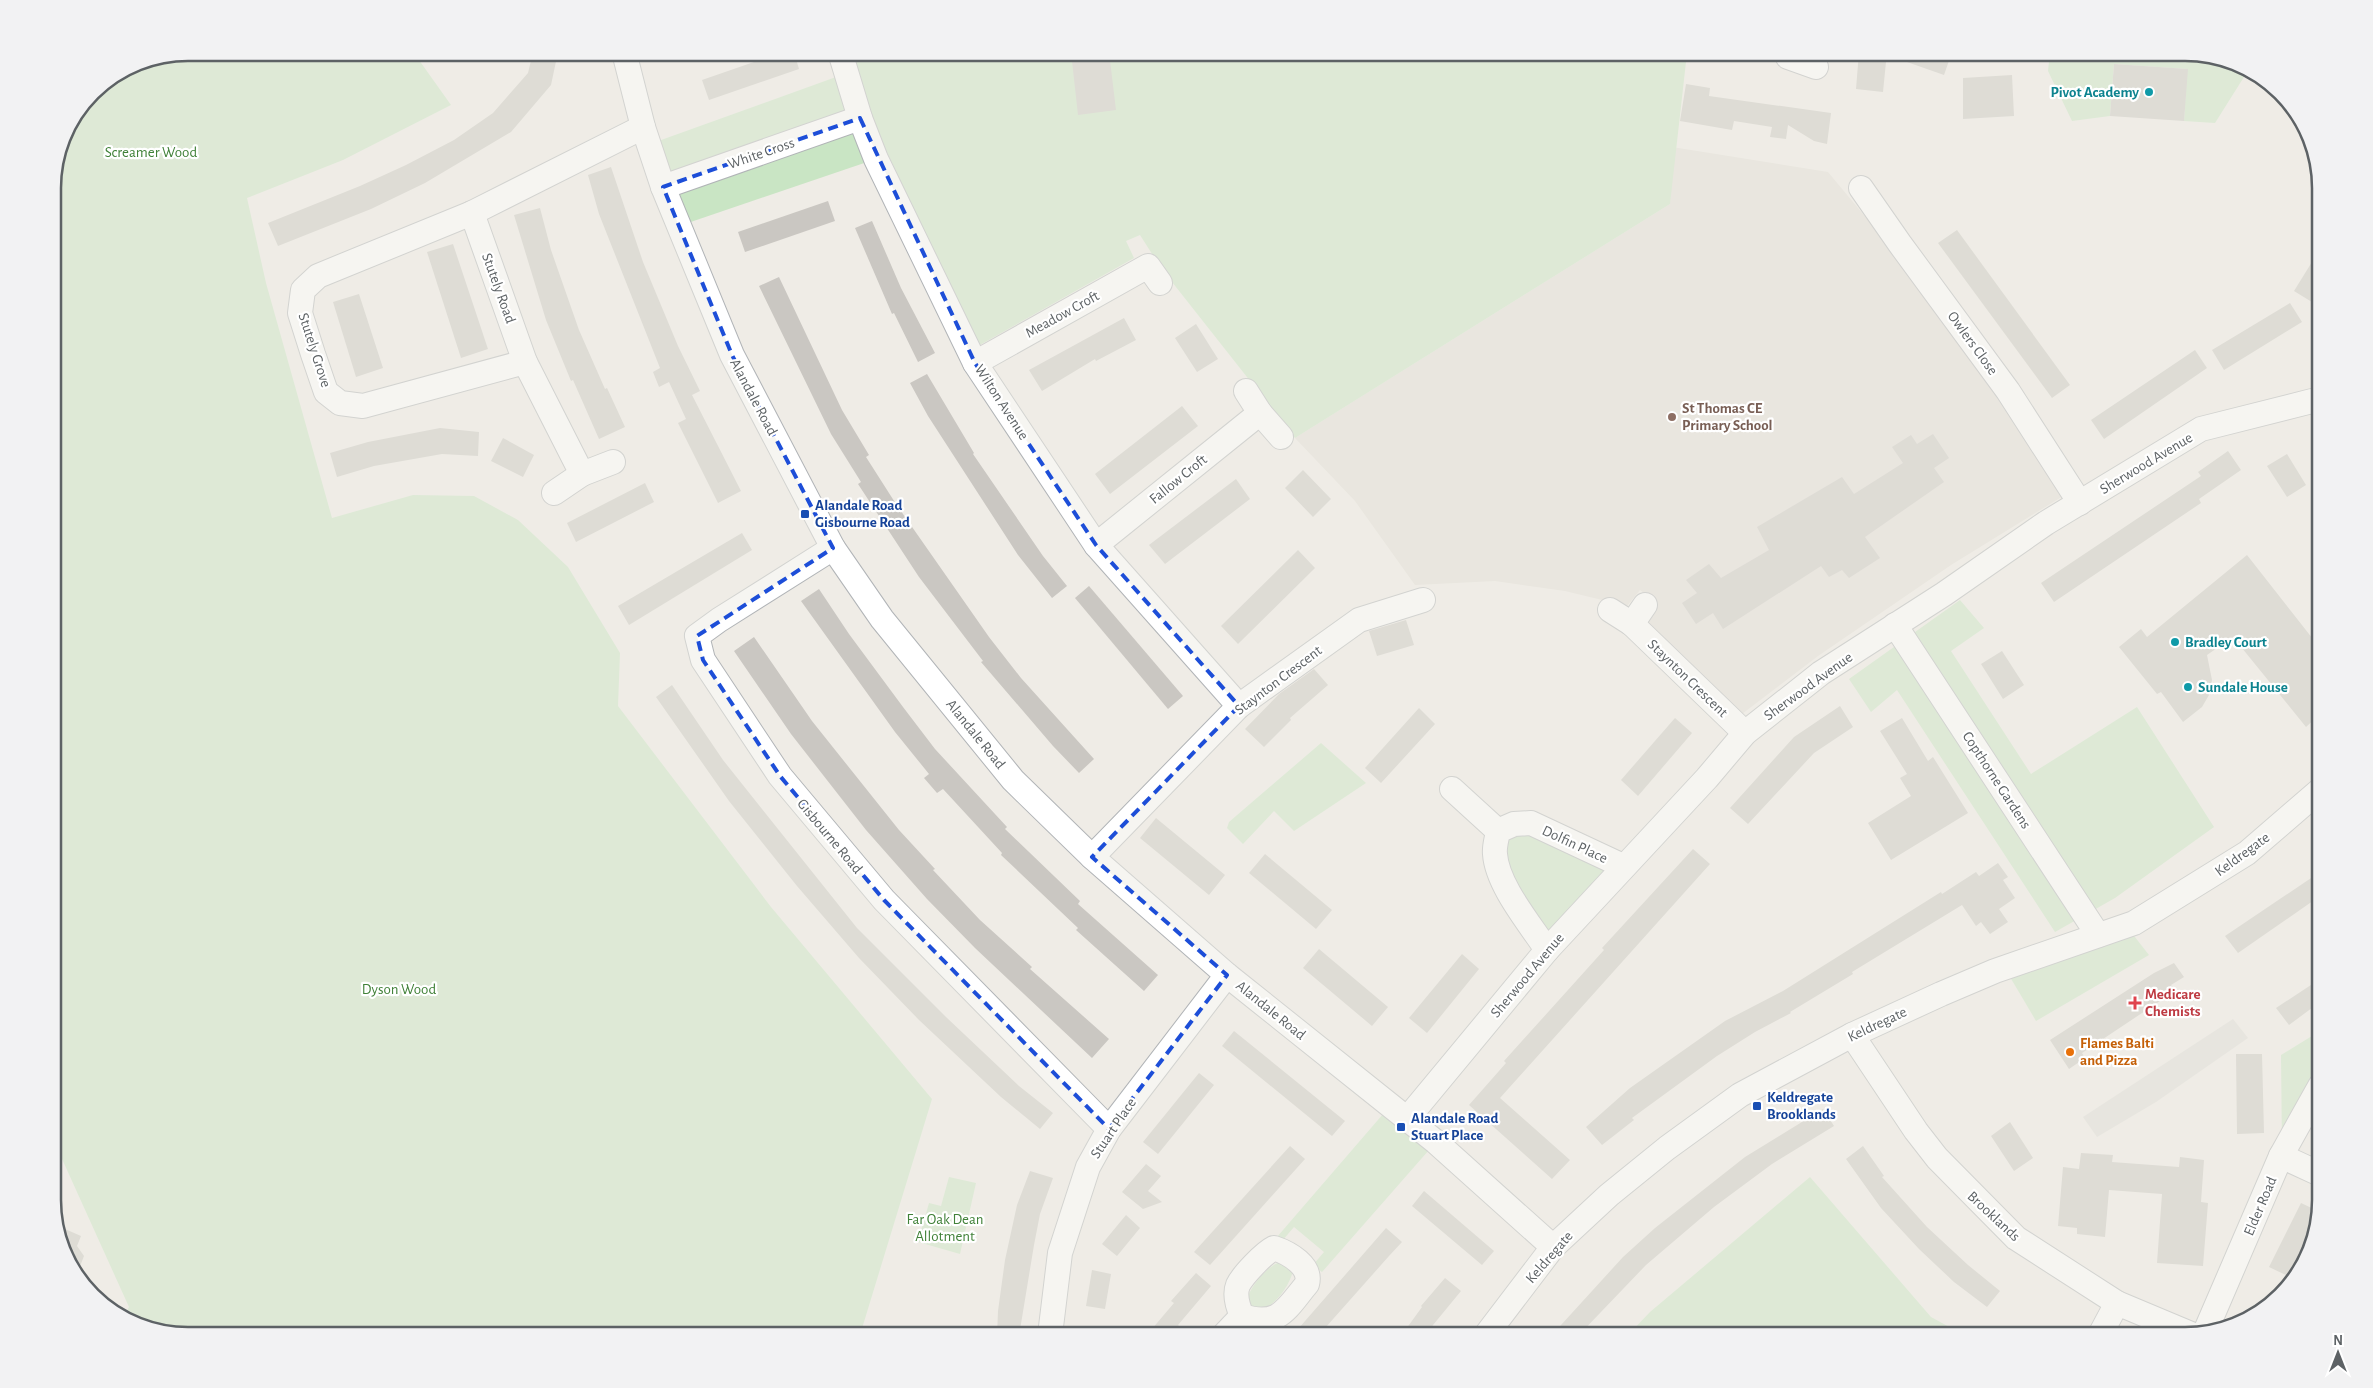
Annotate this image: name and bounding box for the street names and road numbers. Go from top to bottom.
street label: White Cross [726,135,796,172]
street label: Stutely Road [479,251,518,325]
street label: Meadow Croft [1023,288,1102,341]
street label: Owlers Close [1945,309,2001,378]
street label: Stutely Grove [295,311,334,389]
street label: Alandale Road [727,356,780,438]
street label: Wilton Avenue [972,362,1031,443]
street label: Sherwood Avenue [2097,430,2195,497]
street label: Fallow Croft [1147,452,1210,507]
street label: Staynton Crescent [1645,637,1731,720]
street label: Staynton Crescent [1232,643,1325,718]
street label: Sherwood Avenue [1761,649,1855,723]
street label: Alandale Road [943,697,1008,772]
street label: Copthorne Gardens [1960,729,2034,832]
street label: Gisbourne Road [794,796,865,877]
street label: Dolfin Place [1540,823,1610,866]
street label: Keldregate [2212,830,2272,879]
street label: Sherwood Avenue [1488,930,1567,1020]
street label: Alandale Road [1233,978,1308,1043]
street label: Keldregate [1845,1004,1909,1045]
street label: Stuart Place [1088,1095,1139,1161]
street label: Elder Road [2241,1174,2280,1238]
street label: Brooklands [1964,1188,2023,1244]
street label: Keldregate [1523,1228,1576,1286]

